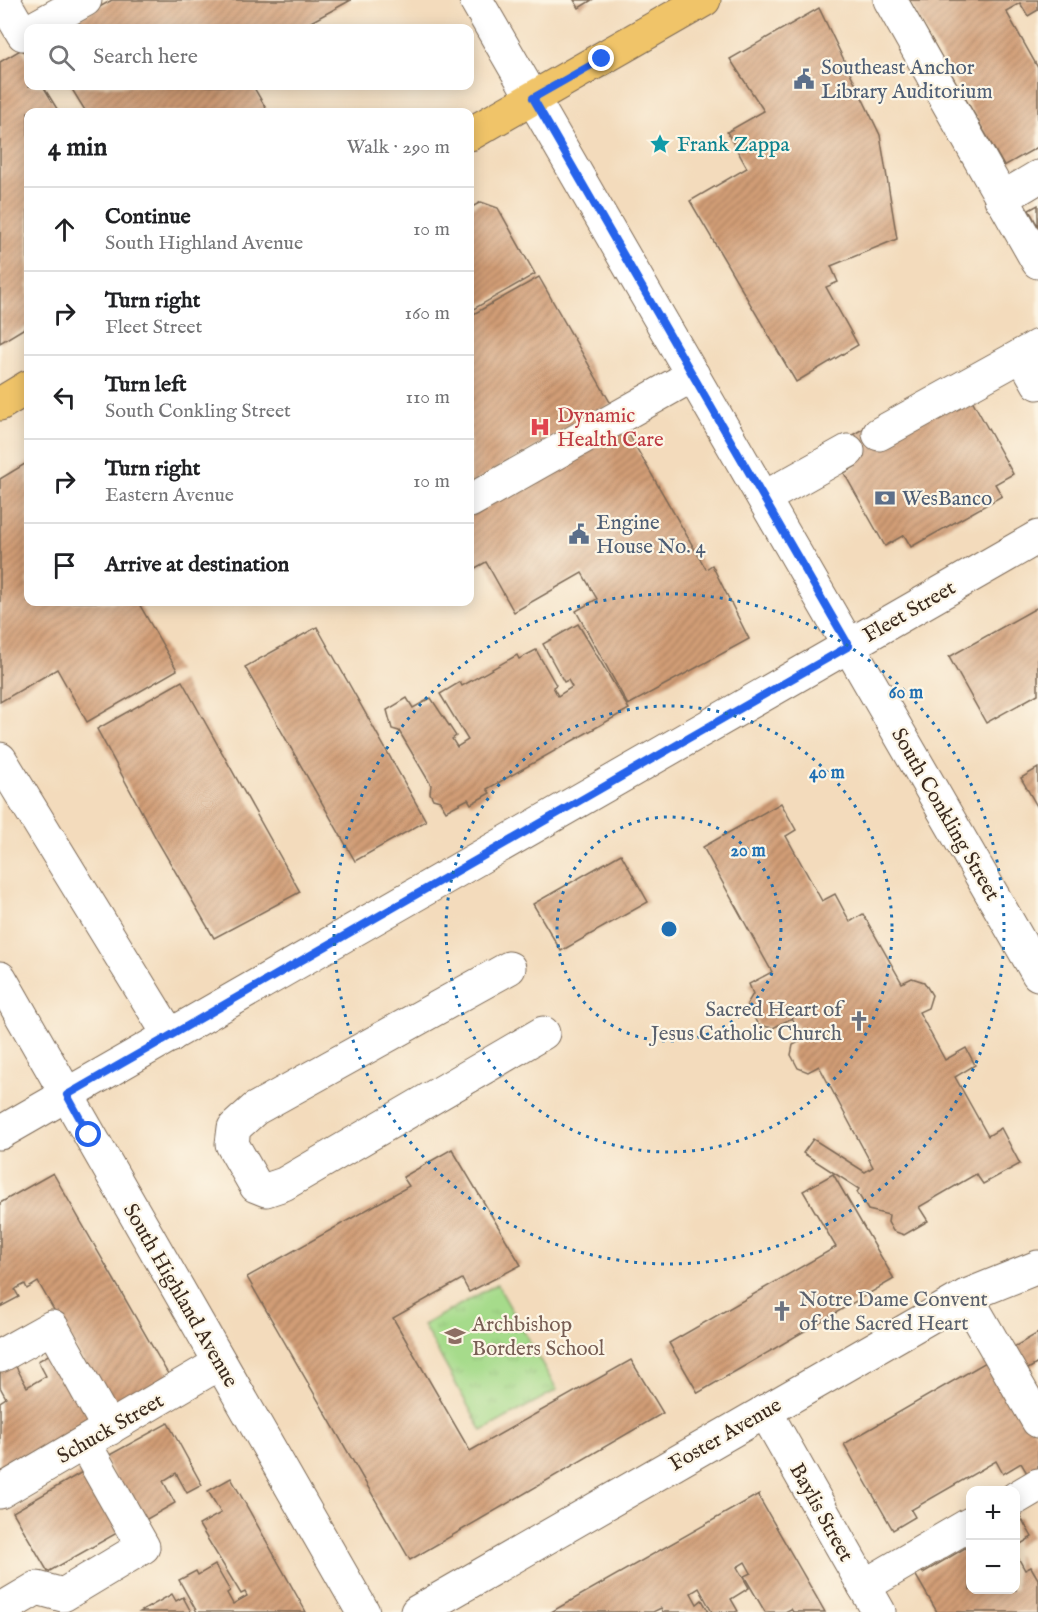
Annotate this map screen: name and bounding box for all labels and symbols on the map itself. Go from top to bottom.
route end [588,45,614,71]
place label: Southeast Anchor Library Auditorium [821,55,993,106]
public building icon: Southeast Anchor Library Auditorium [792,67,816,91]
place icon: Frank Zappa [648,132,672,156]
place label: Frank Zappa [677,132,790,159]
place label: Dynamic Health Care [557,403,664,454]
hospital icon: Dynamic Health Care [528,415,552,439]
bank icon: WesBanco [873,486,897,510]
place label: WesBanco [902,486,992,513]
place label: Engine House No. 4 [596,510,706,561]
public building icon: Engine House No. 4 [567,522,591,546]
street label: Fleet Street [859,575,961,650]
text: 60 m [889,682,923,705]
street label: South Conkling Street [884,723,1005,906]
text: 40 m [809,762,845,785]
text: 20 m [730,840,766,863]
centre of rings [659,919,679,939]
place label: Sacred Heart of Jesus Catholic Church [649,997,845,1048]
church icon: Sacred Heart of Jesus Catholic Church [847,1009,871,1033]
route start [75,1121,101,1147]
street label: South Highland Avenue [116,1199,244,1393]
place label: Notre Dame Convent of the Sacred Heart [799,1287,988,1338]
church icon: Notre Dame Convent of the Sacred Heart [770,1299,794,1323]
place label: Archbishop Borders School [471,1312,605,1363]
school or university icon: Archbishop Borders School [443,1324,467,1348]
street label: Schuck Street [53,1388,169,1471]
street label: Foster Avenue [665,1392,787,1478]
street label: Baylis Street [783,1459,859,1567]

